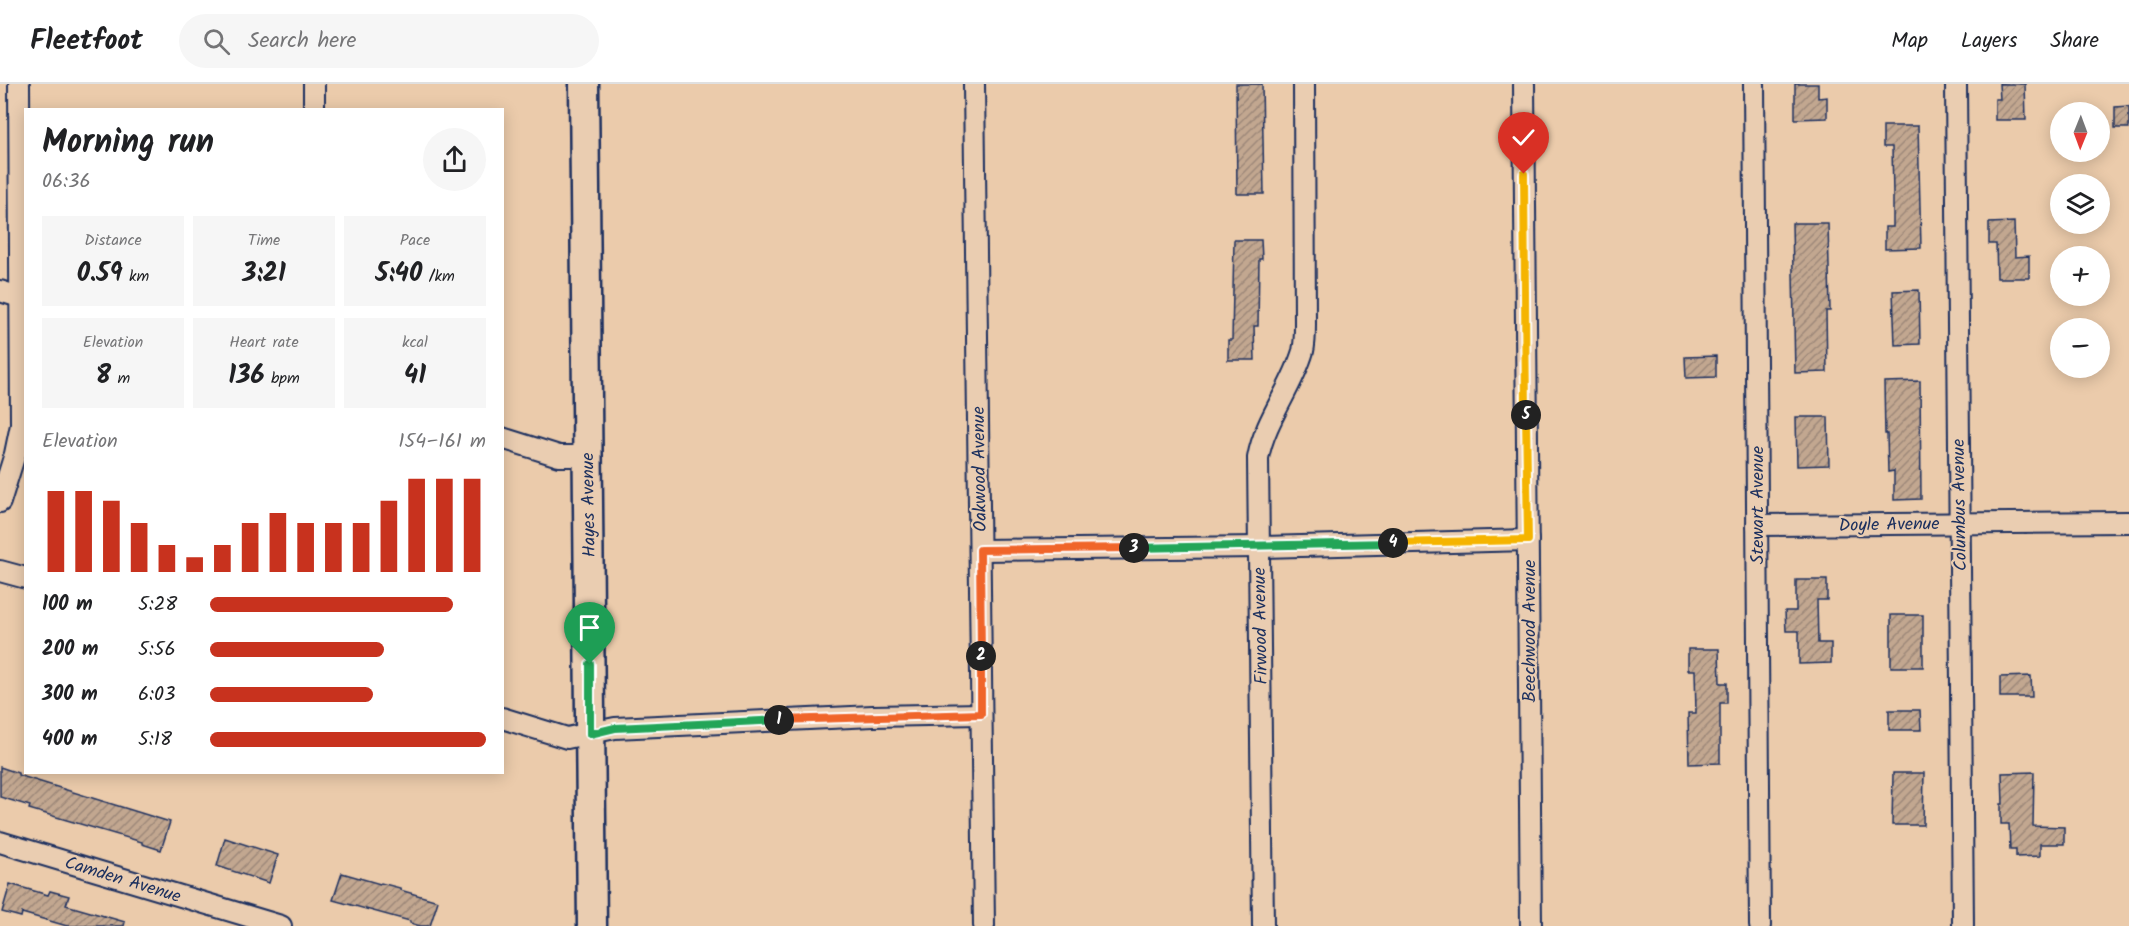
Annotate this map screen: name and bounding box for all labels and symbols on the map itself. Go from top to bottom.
north arrow [2050,102,2110,162]
pin [1498,112,1549,174]
pin: 5 [1511,400,1541,430]
street label: Oakwood Avenue [965,406,996,532]
street label: Columbus Avenue [1945,439,1976,571]
street label: Stewart Avenue [1744,446,1773,564]
street label: Hayes Avenue [574,452,605,558]
street label: Doyle Avenue [1838,510,1940,541]
pin: 4 [1378,528,1408,558]
pin: 3 [1119,533,1149,563]
street label: Beechwood Avenue [1516,560,1545,702]
street label: Firwood Avenue [1246,567,1277,685]
pin [564,602,615,664]
pin: 2 [966,641,996,671]
pin: 1 [764,705,794,735]
street label: Camden Avenue [61,849,184,912]

